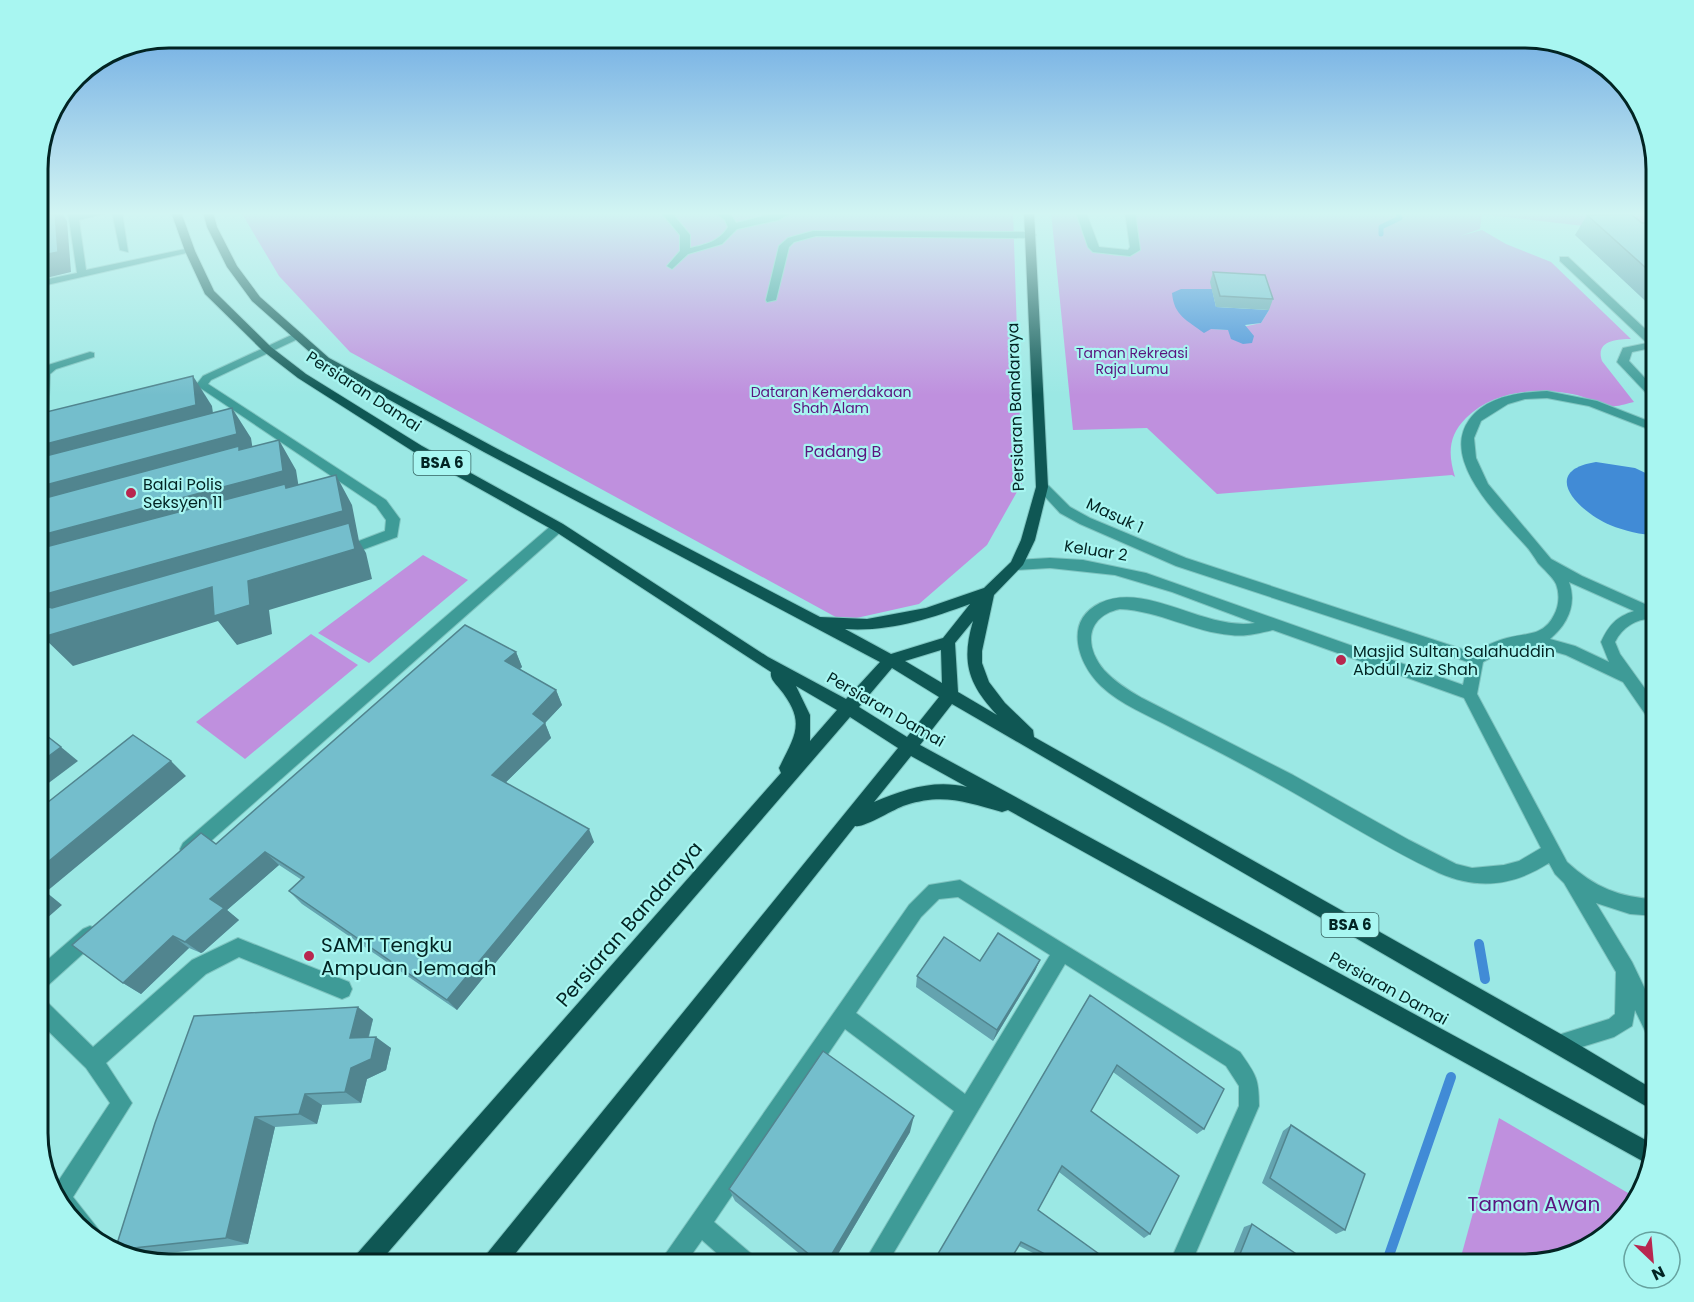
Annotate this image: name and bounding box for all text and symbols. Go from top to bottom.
street label: Persiaran Bandaraya [1001,322,1030,492]
park label: Taman Rekreasi Raja Lumu [1076,343,1188,379]
street label: Persiaran Damai [302,346,426,437]
park label: Dataran Kemerdakaan Shah Alam [751,382,911,418]
park label: Padang B [805,440,882,463]
road number: BSA 6 [414,451,470,475]
place label: Balai Polis Seksyen 11 [143,473,223,514]
marker: Balai Polis Seksyen 11 [124,486,138,500]
street label: Masuk 1 [1082,492,1147,539]
street label: Keluar 2 [1063,534,1129,567]
place label: Masjid Sultan Salahuddin Abdul Aziz Shah [1353,640,1555,681]
marker: Masjid Sultan Salahuddin Abdul Aziz Shah [1334,653,1348,667]
street label: Persiaran Damai [822,666,949,753]
street label: Persiaran Bandaraya [549,835,709,1013]
road number: BSA 6 [1322,913,1378,937]
place label: SAMT Tengku Ampuan Jemaah [321,931,497,982]
street label: Persiaran Damai [1325,946,1452,1031]
marker: SAMT Tengku Ampuan Jemaah [302,949,316,963]
park label: Taman Awan [1468,1190,1600,1218]
north arrow [1622,1230,1682,1290]
text: N [1648,1260,1669,1286]

